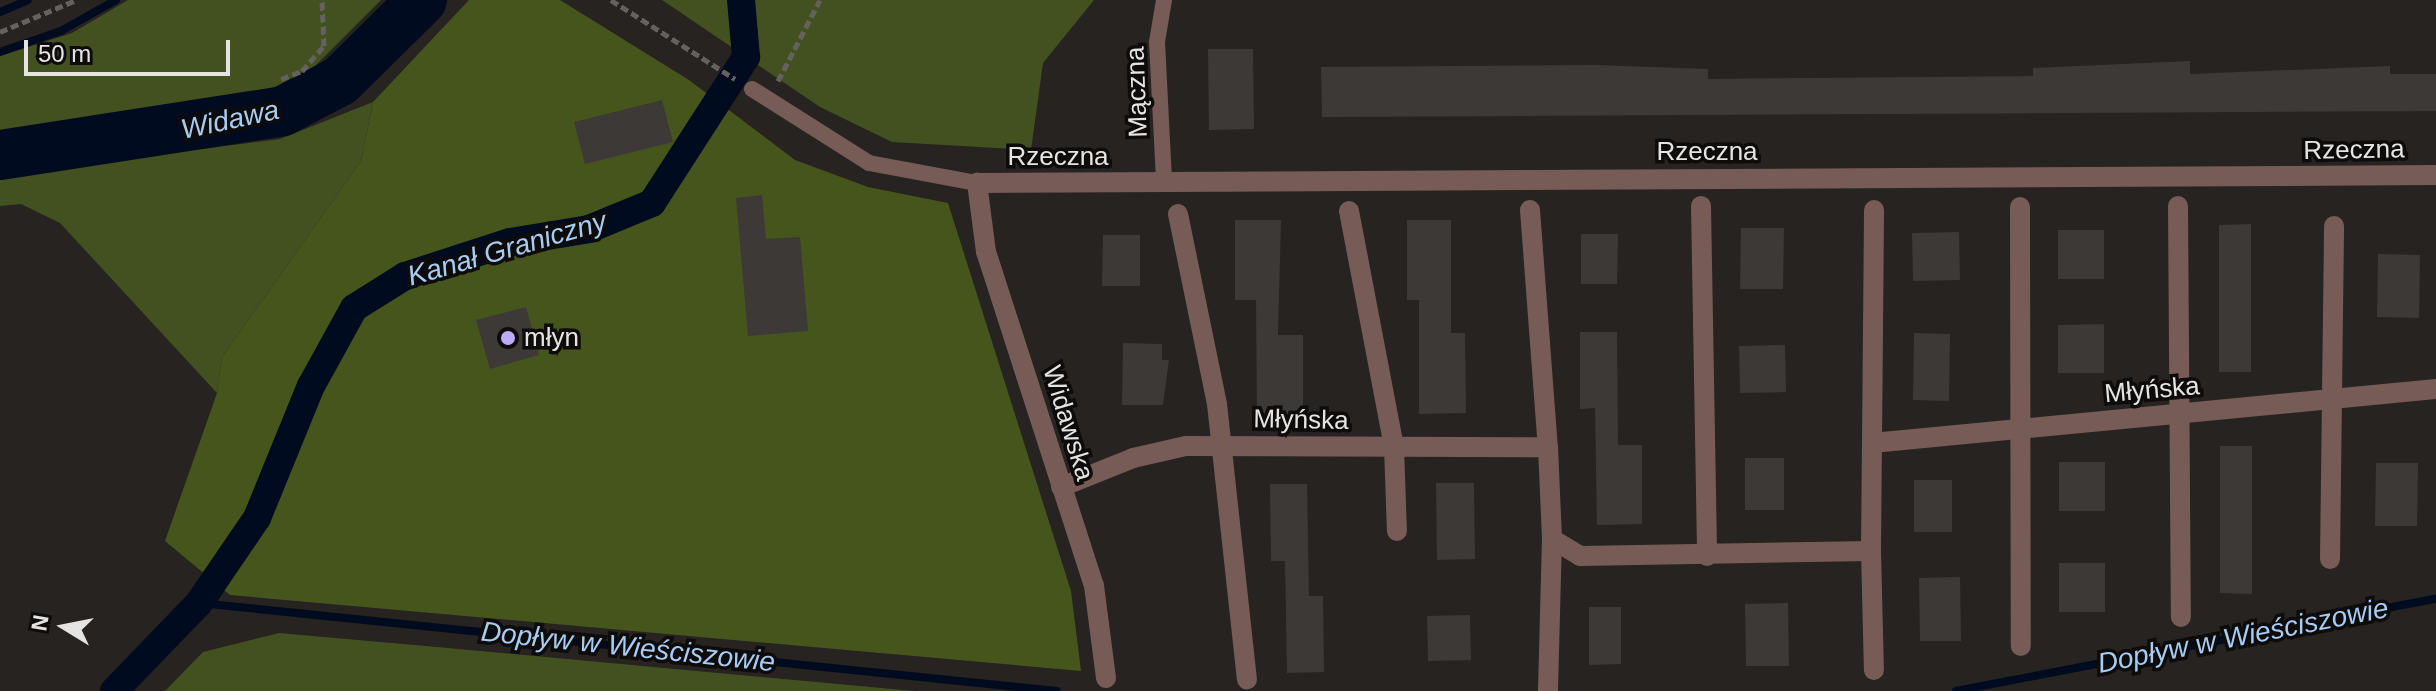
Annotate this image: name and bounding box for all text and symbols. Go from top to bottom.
scale bar [28,24,234,74]
text: 50 m [38,40,91,67]
street label: Mączna [1120,46,1154,138]
water label: Widawa [178,93,282,147]
street label: Rzeczna [2303,134,2405,166]
street label: Rzeczna [1656,136,1758,168]
street label: Rzeczna [1007,141,1109,173]
water label: Kanał Graniczny [404,205,610,293]
place label: młyn [524,322,579,354]
marker: młyn [499,329,517,347]
street label: Widawska [1036,362,1100,484]
street label: Młyńska [2103,370,2201,410]
street label: Młyńska [1253,404,1349,436]
north arrow [24,587,104,667]
water label: Dopływ w Wieściszowie [2095,591,2391,681]
text: N [26,613,54,633]
water label: Dopływ w Wieściszowie [479,615,777,679]

